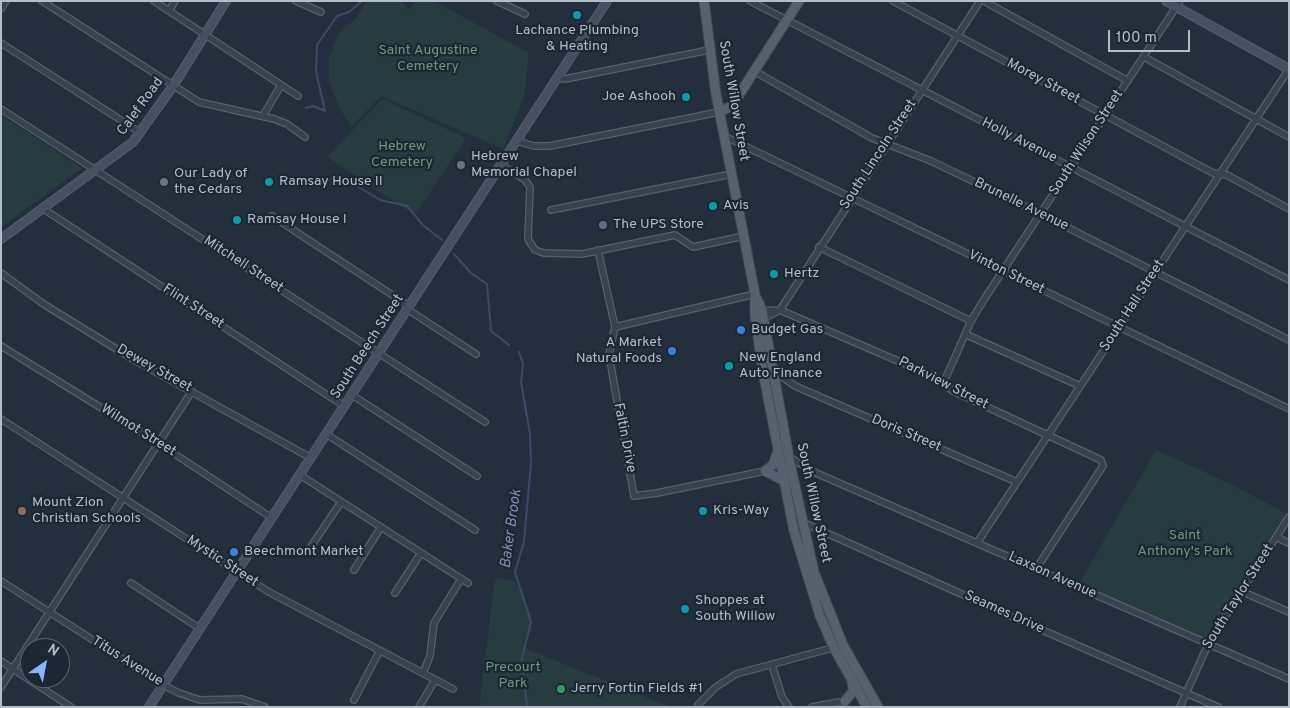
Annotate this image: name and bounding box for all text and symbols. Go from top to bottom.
marker: Lachance Plumbing & Heating [571,9,583,21]
scale bar [1110,20,1192,52]
place label: Lachance Plumbing & Heating [515,23,639,56]
text: 100 m [1116,29,1157,48]
street label: South Willow Street [714,39,752,163]
park label: Saint Augustine Cemetery [378,43,478,75]
street label: Morey Street [1003,56,1083,108]
street label: Calef Road [114,75,168,139]
street label: South Wilson Street [1046,87,1128,199]
place label: Joe Ashooh [602,89,676,105]
marker: Joe Ashooh [680,91,692,103]
street label: South Lincoln Street [837,97,921,213]
street label: Holly Avenue [978,115,1060,167]
park label: Hebrew Cemetery [371,139,433,172]
place label: Hebrew Memorial Chapel [471,149,577,182]
marker: Hebrew Memorial Chapel [455,159,467,171]
place label: Our Lady of the Cedars [174,166,247,198]
place label: Ramsay House II [279,174,383,190]
street label: Brunelle Avenue [971,175,1071,235]
marker: Our Lady of the Cedars [158,176,170,188]
marker: Ramsay House II [263,176,275,188]
place label: Avis [723,198,749,214]
marker: Avis [707,200,719,212]
place label: Ramsay House I [247,212,347,228]
marker: Ramsay House I [231,214,243,226]
place label: The UPS Store [613,217,704,233]
marker: The UPS Store [597,219,609,231]
street label: Mitchell Street [200,233,286,297]
street label: Vinton Street [965,247,1047,299]
street label: South Hall Street [1097,257,1169,355]
place label: Hertz [784,266,819,282]
marker: Hertz [768,268,780,280]
street label: Flint Street [159,281,227,333]
street label: South Beech Street [328,291,408,403]
place label: Budget Gas [751,322,823,338]
marker: Budget Gas [735,324,747,336]
place label: A Market Natural Foods [576,335,662,368]
street label: Dewey Street [114,341,194,397]
marker: A Market Natural Foods [666,345,678,357]
place label: New England Auto Finance [739,350,822,382]
street label: Parkview Street [895,354,991,414]
marker: New England Auto Finance [723,360,735,372]
street label: Wilmot Street [97,401,179,461]
street label: Faltin Drive [609,402,639,474]
street label: Doris Street [868,412,944,456]
street label: South Willow Street [792,441,834,565]
water label: Baker Brook [498,488,526,570]
place label: Mount Zion Christian Schools [32,495,141,528]
place label: Kris-Way [713,503,769,519]
marker: Mount Zion Christian Schools [16,505,28,517]
marker: Kris-Way [697,505,709,517]
park label: Saint Anthony's Park [1137,528,1233,560]
street label: Mystic Street [183,533,261,591]
street label: South Taylor Street [1200,541,1278,653]
place label: Beechmont Market [244,544,363,560]
marker: Beechmont Market [228,546,240,558]
street label: Laxson Avenue [1005,549,1099,603]
street label: Seames Drive [961,588,1047,638]
place label: Shoppes at South Willow [695,593,775,626]
marker: Shoppes at South Willow [679,603,691,615]
street label: Titus Avenue [88,633,166,691]
north arrow [20,638,70,688]
text: N [44,641,62,661]
park label: Precourt Park [485,660,541,692]
place label: Jerry Fortin Fields #1 [571,681,703,697]
marker: Jerry Fortin Fields #1 [555,683,567,695]

